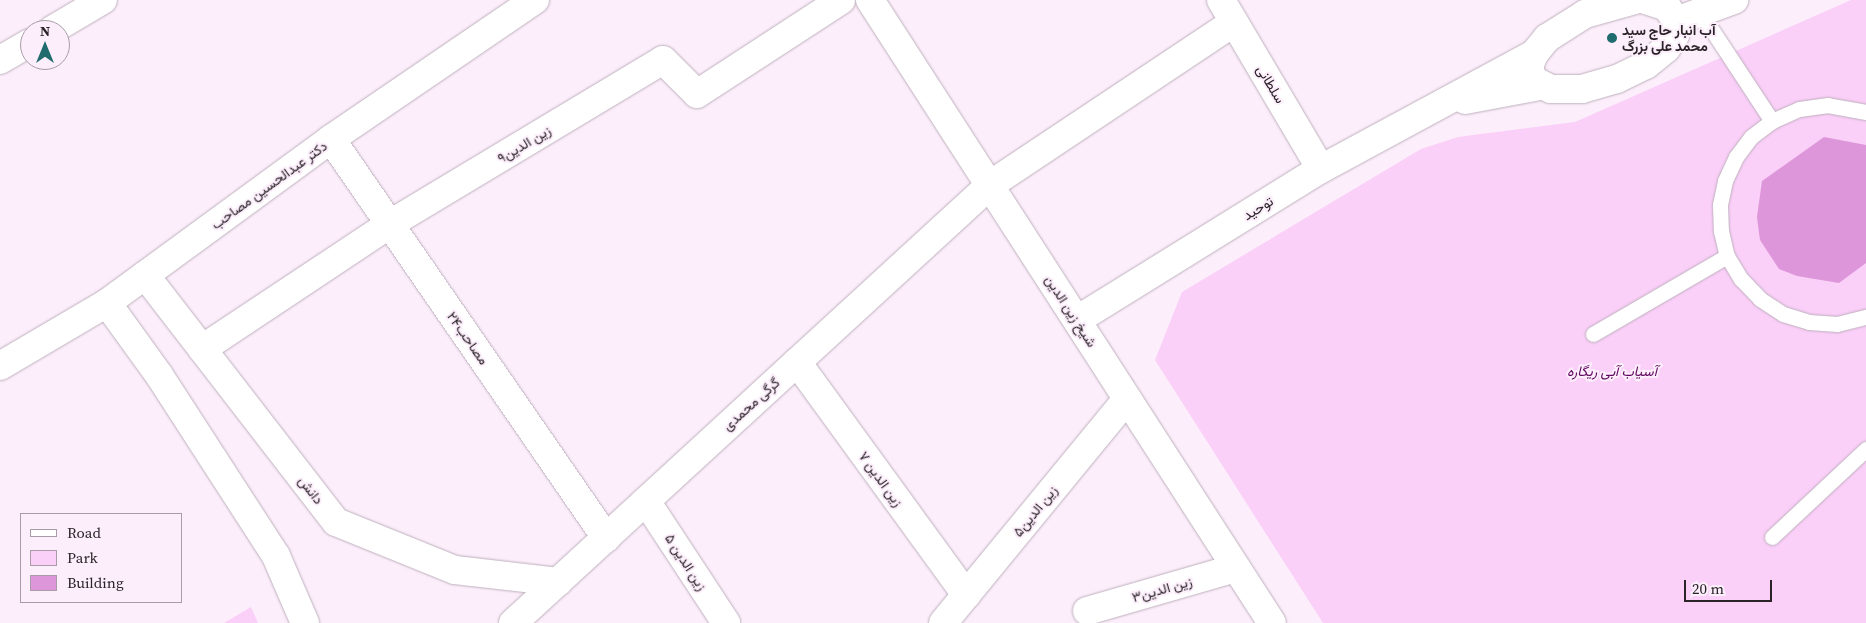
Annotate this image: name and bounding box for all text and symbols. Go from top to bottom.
north arrow [20,20,70,70]
text: N [40,21,50,41]
place label: آب انبار حاج سید محمد علی بزرگ [1622,22,1716,54]
marker: آب انبار حاج سید محمد علی بزرگ [1606,32,1618,44]
street label: سلطانی [1253,62,1289,106]
street label: زین الدین۹ [494,122,554,166]
street label: دکتر عبدالحسین مصاحب [208,137,330,233]
street label: توحید [1240,192,1276,224]
street label: شیخ زین الدین [1042,272,1100,350]
street label: مصاحب۲۴ [444,308,492,368]
park label: آسیاب آبی ریگاره [1567,363,1657,379]
street label: گرگی محمدی [719,374,783,434]
street label: زین الدین ۷ [855,448,907,510]
street label: دانش [295,473,327,507]
street label: زین الدین۵ [1009,482,1061,540]
legend [20,513,182,603]
text: Road [67,522,101,543]
street label: زین الدین ۵ [661,531,711,593]
text: Park [67,547,98,568]
scale bar [1686,570,1774,602]
text: Building [67,572,124,593]
street label: زین الدین۳ [1130,572,1194,606]
text: 20 m [1692,578,1724,599]

